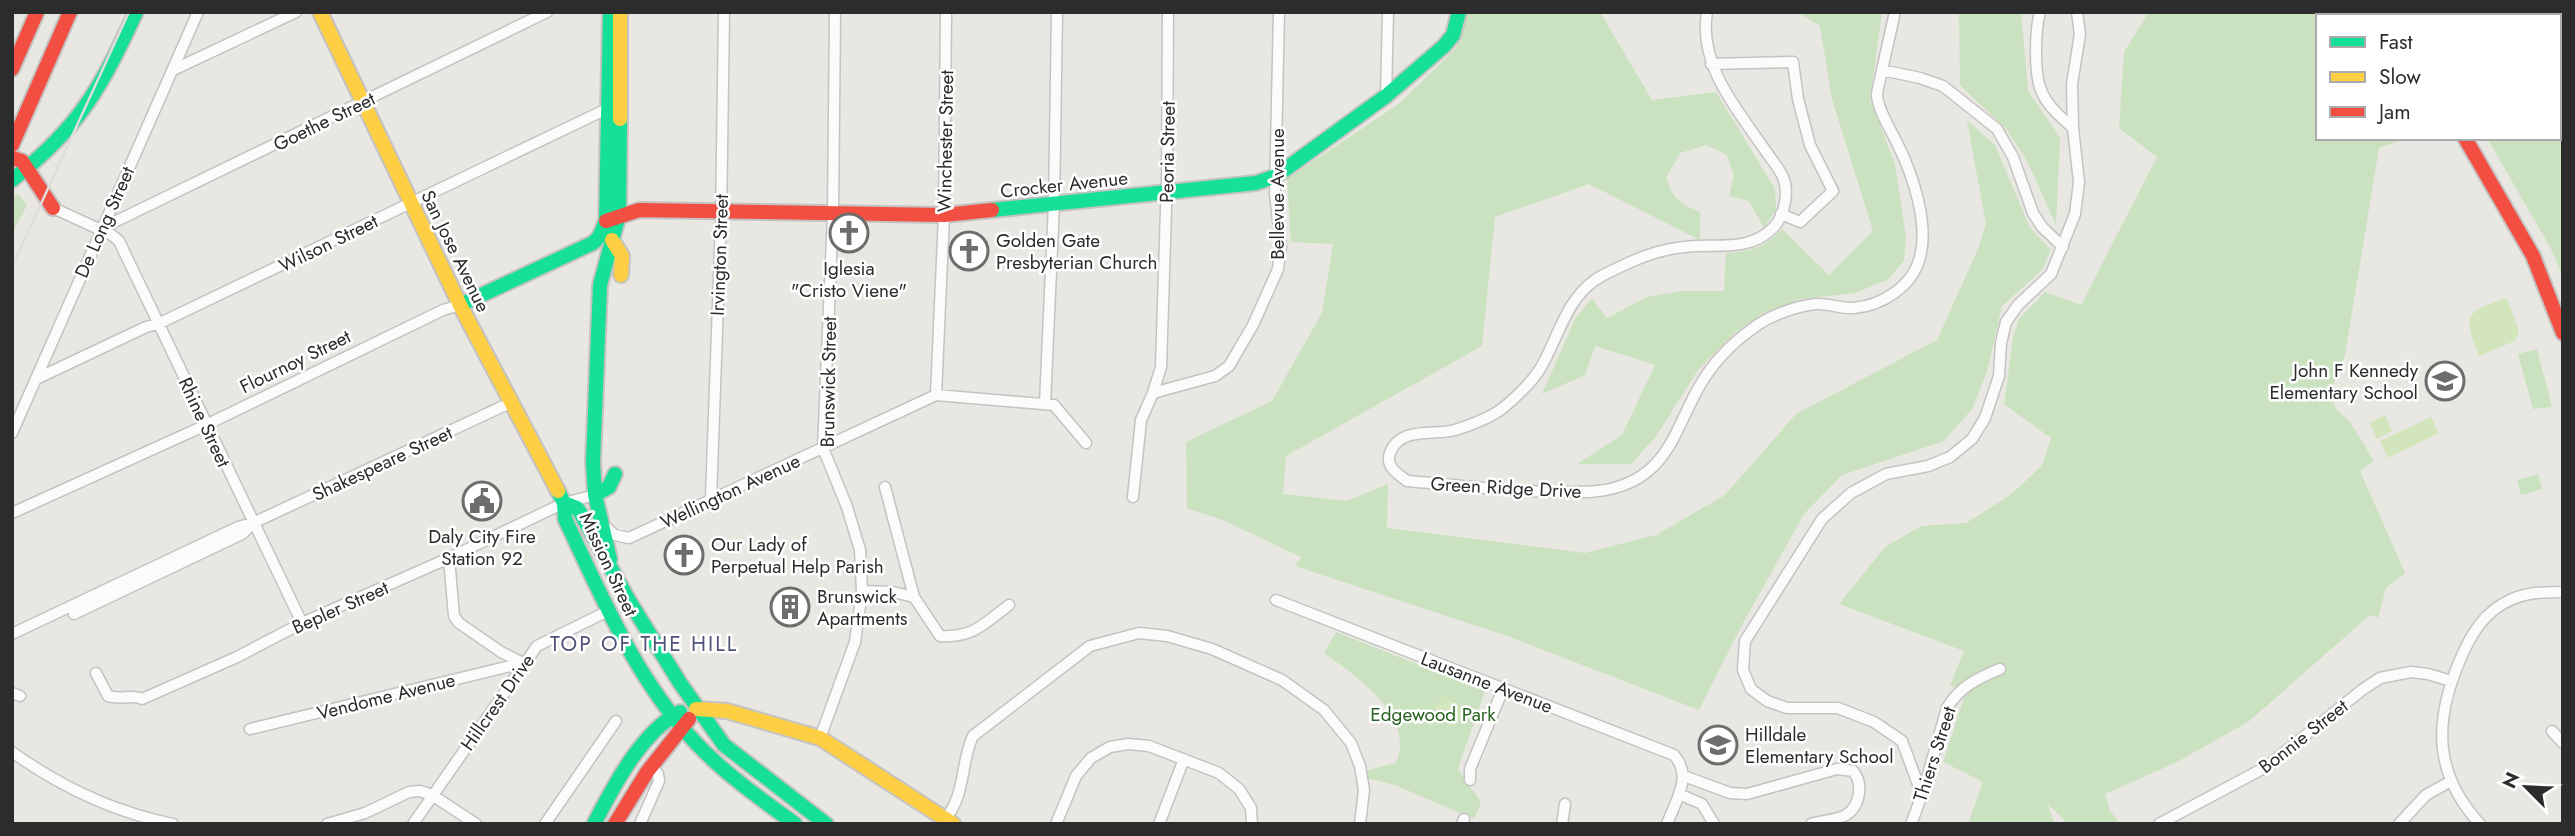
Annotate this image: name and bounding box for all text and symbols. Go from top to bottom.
legend [2316,14,2561,140]
text: Fast [2379,27,2412,57]
text: Slow [2379,62,2421,92]
street label: Winchester Street [931,69,960,212]
street label: Goethe Street [269,85,380,158]
text: Jam [2376,97,2411,127]
street label: Peoria Street [1153,101,1182,203]
street label: Bellevue Avenue [1264,128,1291,260]
street label: De Long Street [68,162,141,282]
street label: Crocker Avenue [999,164,1129,205]
street label: San Jose Avenue [414,186,497,317]
street label: Irvington Street [704,193,735,316]
street label: Wilson Street [274,208,383,279]
church icon: Iglesia "Cristo Viene" [828,212,870,254]
place label: Golden Gate Presbyterian Church [996,227,1157,276]
church icon: Golden Gate Presbyterian Church [948,230,990,272]
place label: Iglesia "Cristo Viene" [791,255,907,304]
street label: Brunswick Street [814,316,843,448]
street label: Flournoy Street [235,323,356,400]
place label: John F Kennedy Elementary School [2269,357,2419,406]
school or university icon: John F Kennedy Elementary School [2424,360,2466,402]
street label: Rhine Street [172,373,237,472]
street label: Shakespeare Street [308,419,457,508]
street label: Wellington Avenue [656,447,805,536]
street label: Green Ridge Drive [1430,470,1582,505]
public building icon: Daly City Fire Station 92 [461,480,503,522]
street label: Mission Street [573,508,645,621]
place label: Daly City Fire Station 92 [428,523,536,572]
place label: Our Lady of Perpetual Help Parish [711,531,884,580]
church icon: Our Lady of Perpetual Help Parish [663,534,705,576]
street label: Bepler Street [288,574,393,641]
place label: Brunswick Apartments [817,583,908,632]
building icon: Brunswick Apartments [769,586,811,628]
district label: TOP OF THE HILL [550,629,738,659]
street label: Lausanne Avenue [1417,645,1557,720]
street label: Hillcrest Drive [454,648,541,756]
street label: Vendome Avenue [314,666,458,727]
street label: Bonnie Street [2253,693,2354,780]
park label: Edgewood Park [1370,701,1496,728]
street label: Thiers Street [1906,703,1963,805]
place label: Hilldale Elementary School [1745,721,1894,770]
school or university icon: Hilldale Elementary School [1697,724,1739,766]
north arrow [2491,752,2561,822]
text: N [2496,768,2526,793]

